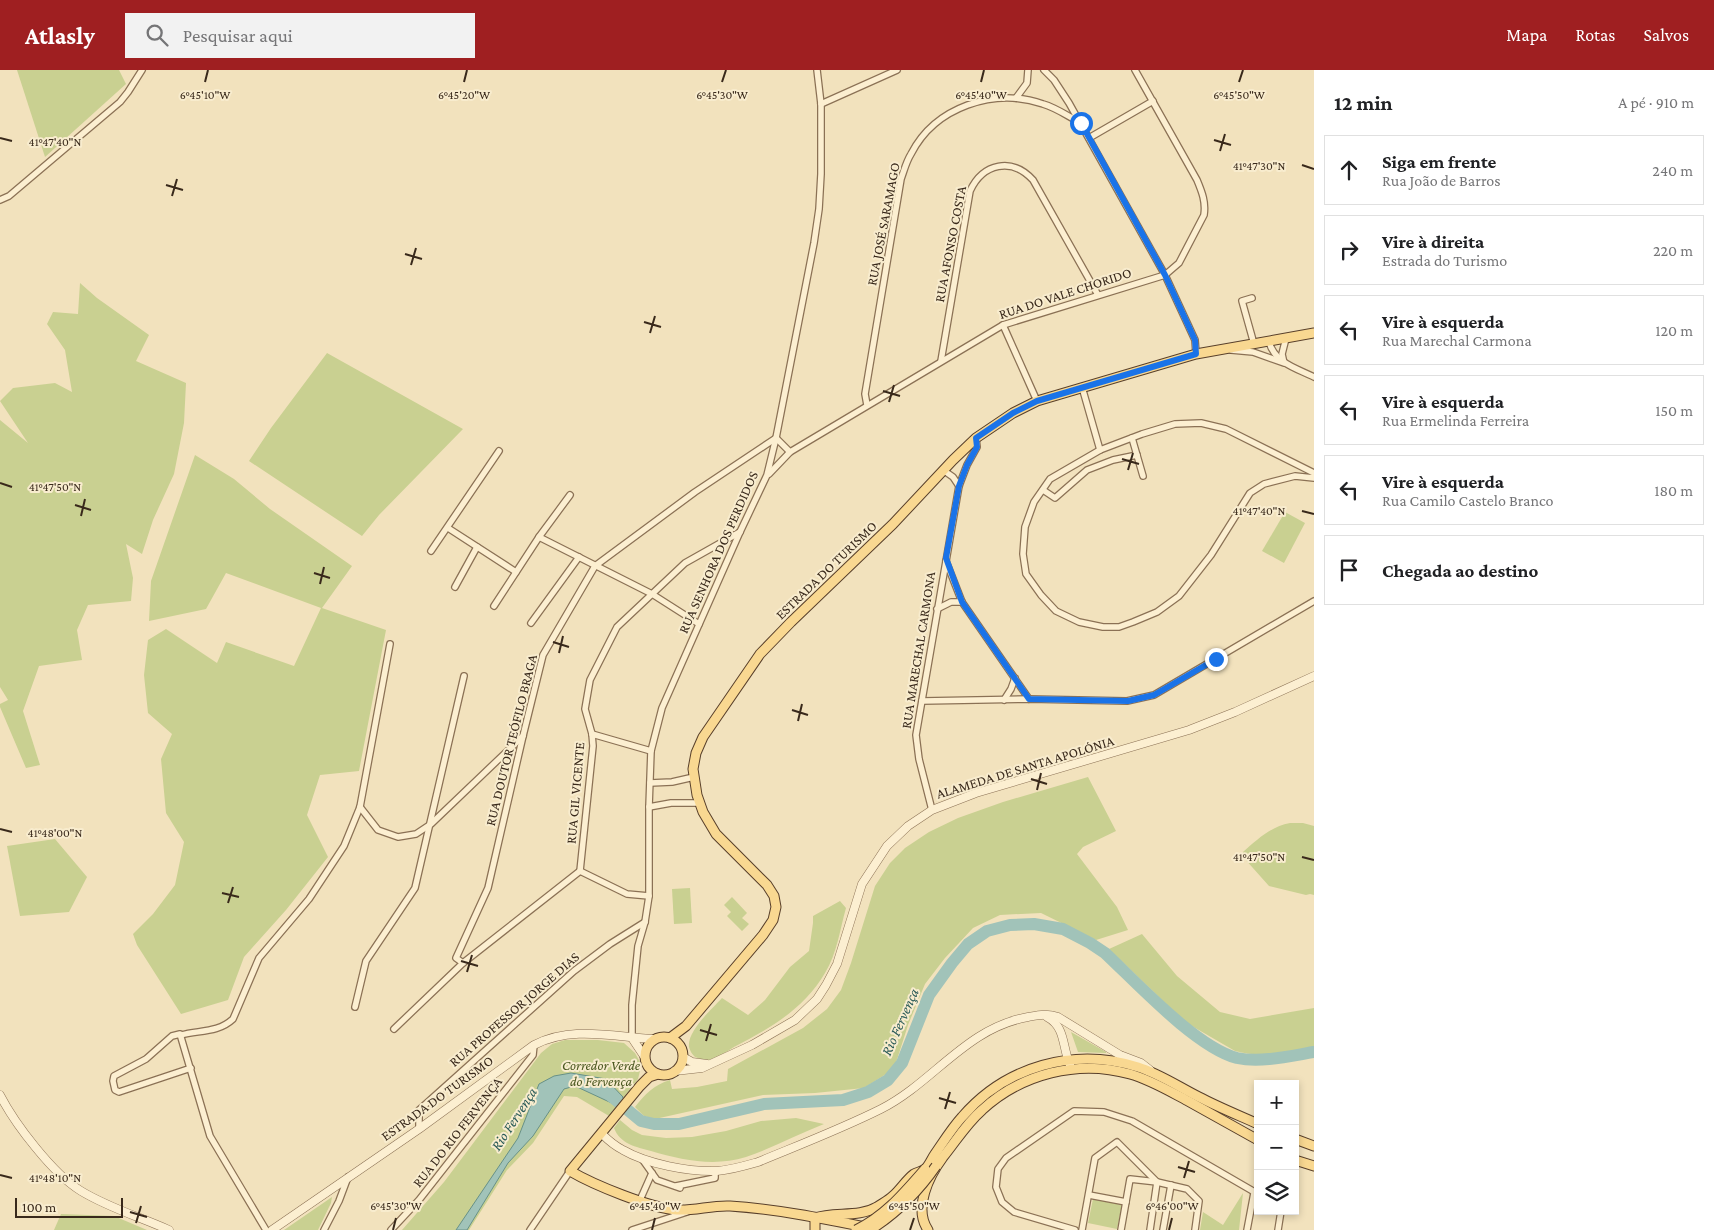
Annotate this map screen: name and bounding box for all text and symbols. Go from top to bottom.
search box [125,13,475,58]
icon: search [143,21,171,49]
text: Atlasly [25,22,95,49]
text: Pesquisar aqui [183,25,293,46]
text: Mapa [1506,25,1547,45]
text: Rotas [1575,25,1615,45]
text: Salvos [1643,25,1689,45]
text: 6°45'10"W [180,88,230,102]
text: 6°45'20"W [438,88,490,102]
text: 6°45'30"W [696,88,748,102]
text: 6°45'40"W [955,88,1007,102]
text: 6°45'50"W [1213,88,1265,102]
text: 12 min [1334,91,1393,115]
text: A pé · 910 m [1618,94,1694,111]
route start [1070,112,1093,135]
text: 41°47'40"N [29,135,81,149]
text: Siga em frente [1382,151,1496,172]
icon: ahead [1335,156,1363,184]
text: 41°47'30"N [1233,159,1285,173]
street label: RUA JOSÉ SARAMAGO [863,161,903,287]
text: 240 m [1652,162,1693,179]
text: Rua João de Barros [1382,172,1500,189]
street label: RUA AFONSO COSTA [931,184,969,304]
text: Vire à direita [1382,231,1484,252]
icon: right [1335,236,1363,264]
text: 220 m [1653,242,1693,259]
text: Estrada do Turismo [1382,252,1507,269]
street label: RUA DO VALE CHORIDO [997,264,1133,322]
text: Vire à esquerda [1382,311,1504,332]
icon: left [1335,316,1363,344]
text: 120 m [1655,322,1693,339]
text: Rua Marechal Carmona [1382,332,1532,349]
text: Vire à esquerda [1382,391,1504,412]
icon: left [1335,396,1363,424]
text: 150 m [1655,402,1693,419]
text: Rua Ermelinda Ferreira [1382,412,1529,429]
street label: RUA SENHORA DOS PERDIDOS [675,468,761,636]
text: Vire à esquerda [1382,471,1504,492]
icon: left [1335,476,1363,504]
text: 41°47'50"N [29,480,81,494]
text: 180 m [1654,482,1693,499]
text: Rua Camilo Castelo Branco [1382,492,1554,509]
text: 41°47'40"N [1233,504,1285,518]
street label: ESTRADA DO TURISMO [772,518,880,622]
icon: arrive [1335,556,1363,584]
text: Chegada ao destino [1382,560,1538,581]
street label: RUA MARECHAL CARMONA [898,570,938,730]
route end [1205,648,1228,671]
street label: RUA DOUTOR TEÓFILO BRAGA [482,652,540,827]
street label: ALAMEDA DE SANTA APOLÓNIA [934,732,1116,802]
street label: RUA GIL VICENTE [563,741,587,845]
text: 41°48'00"N [28,826,82,840]
text: 41°47'50"N [1233,850,1285,864]
street label: RUA PROFESSOR JORGE DIAS [446,948,582,1070]
water label: Rio Fervença [878,986,923,1058]
street label: ESTRADA DO TURISMO [378,1052,496,1144]
park label: Corredor Verde do Fervença [562,1057,641,1089]
street label: RUA DO RIO FERVENÇA [409,1074,505,1190]
map controls [1254,1080,1299,1215]
button: + [1254,1080,1299,1125]
water label: Rio Fervença [488,1085,541,1154]
button: − [1254,1125,1299,1170]
button: layers [1254,1170,1299,1215]
text: 41°48'10"N [29,1171,81,1185]
scale bar [15,1195,122,1218]
text: 100 m [22,1199,56,1215]
text: 6°45'30"W [370,1199,422,1213]
text: 6°45'40"W [629,1199,681,1213]
text: 6°45'50"W [888,1199,940,1213]
text: 6°46'00"W [1145,1199,1199,1213]

